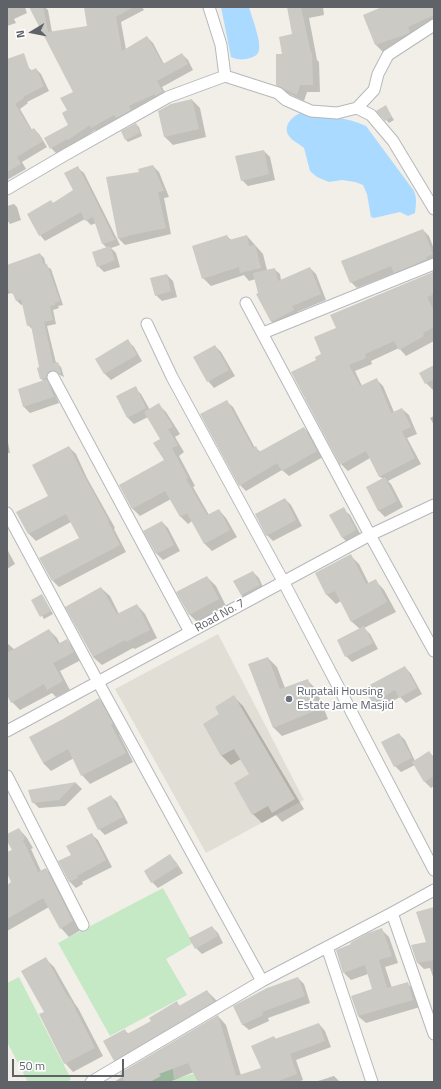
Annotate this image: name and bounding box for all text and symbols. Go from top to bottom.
north arrow [12,12,52,52]
text: N [12,29,29,39]
street label: Road No. 7 [192,596,248,636]
place label: Rupatali Housing Estate Jame Masjid [297,685,394,713]
marker: Rupatali Housing Estate Jame Masjid [284,694,294,704]
scale bar [14,1051,126,1077]
text: 50 m [19,1056,45,1075]

